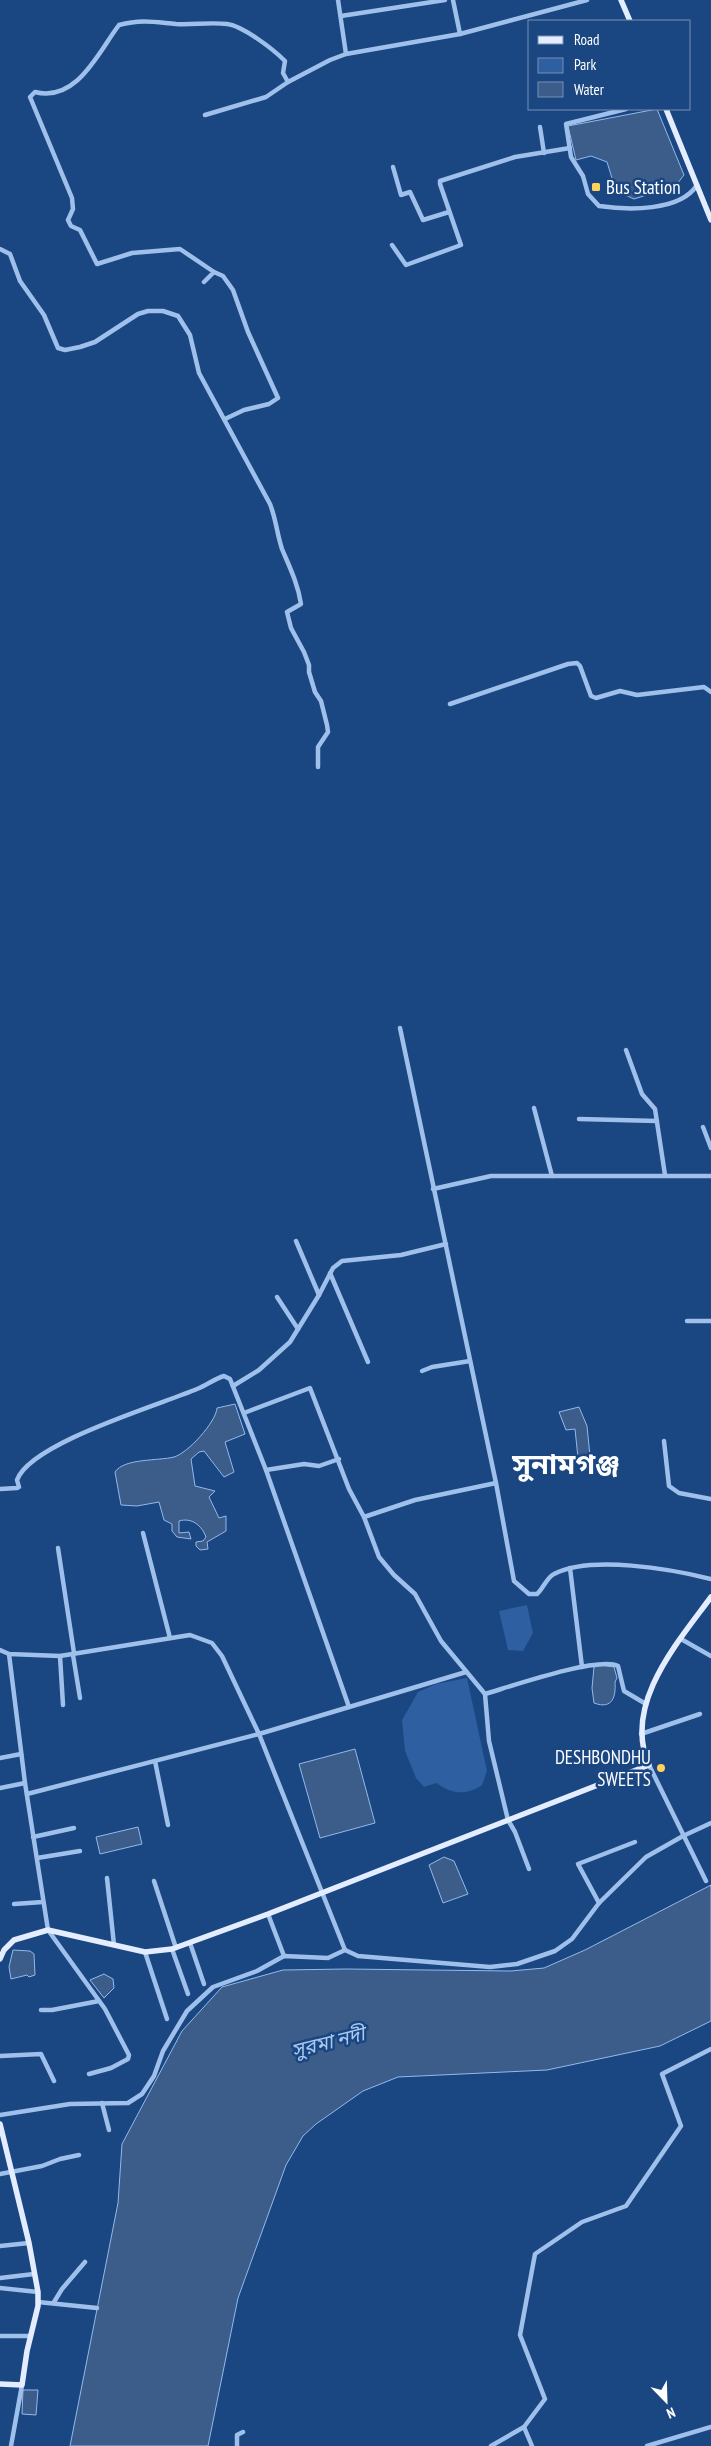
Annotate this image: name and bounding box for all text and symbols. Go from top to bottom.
legend [528,20,691,110]
text: Road [574,30,600,49]
text: Park [574,55,596,74]
text: Water [574,80,605,99]
place label: Bus Station [606,175,681,199]
marker: Bus Station [590,181,602,193]
district label: সুনামগঞ্জ [511,1444,620,1482]
place label: DESHBONDHU SWEETS [555,1745,651,1791]
marker: DESHBONDHU SWEETS [655,1762,667,1774]
water label: সুরমা নদী [289,2019,371,2064]
north arrow [641,2376,691,2426]
text: N [664,2403,678,2423]

